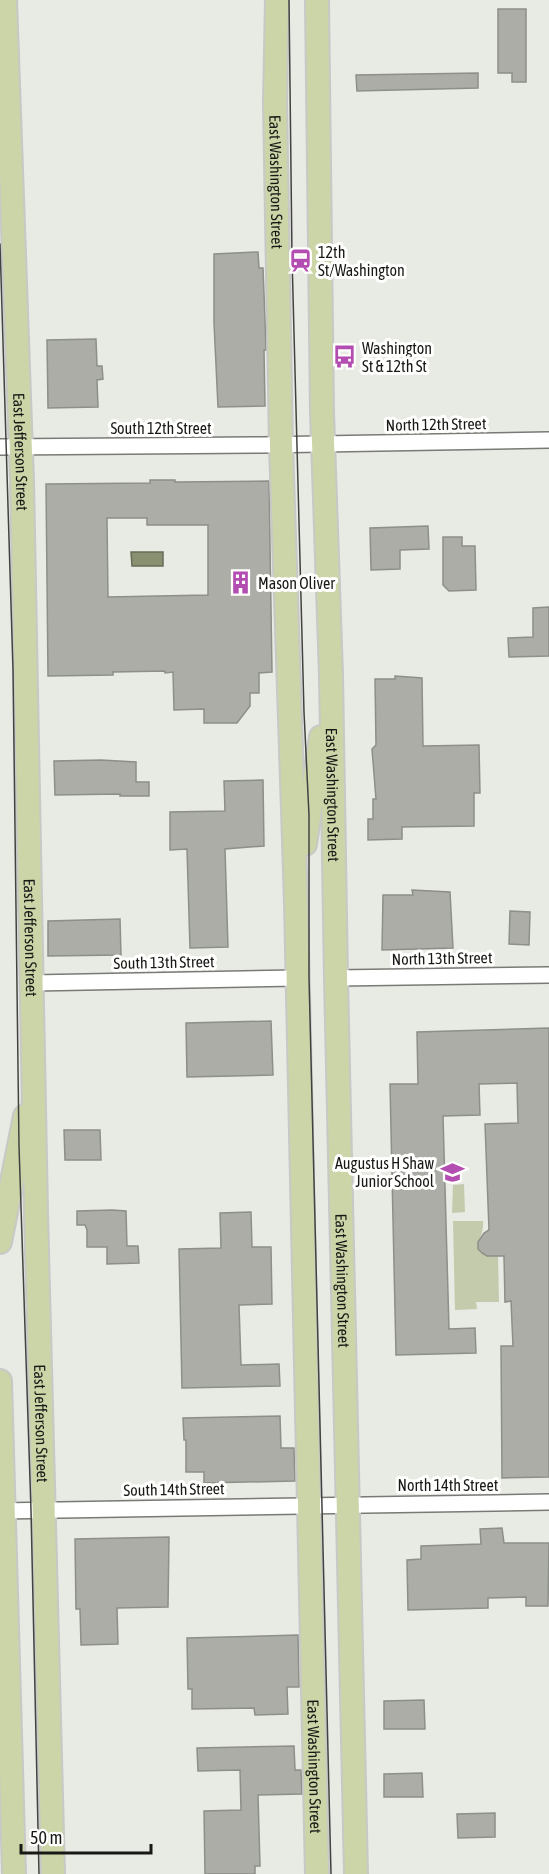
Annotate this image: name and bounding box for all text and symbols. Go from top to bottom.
street label: East Washington Street [266,115,287,250]
place label: 12th St/Washington [318,243,405,280]
station icon: 12th St/Washington [287,248,313,274]
place label: Washington St & 12th St [362,339,432,375]
bus stop icon: Washington St & 12th St [331,344,357,370]
street label: East Jefferson Street [10,392,32,511]
street label: North 12th Street [385,414,487,434]
street label: South 12th Street [110,419,212,437]
building icon: Mason Oliver [227,570,253,596]
place label: Mason Oliver [258,574,335,592]
street label: East Washington Street [323,728,343,862]
street label: East Jefferson Street [21,878,41,997]
street label: North 13th Street [391,948,493,968]
street label: South 13th Street [113,952,215,972]
place label: Augustus H Shaw Junior School [335,1154,435,1190]
school or university icon: Augustus H Shaw Junior School [439,1159,465,1185]
street label: East Washington Street [332,1213,353,1348]
street label: East Jefferson Street [31,1364,52,1483]
street label: North 14th Street [398,1476,499,1494]
street label: South 14th Street [123,1479,225,1499]
street label: East Washington Street [304,1699,325,1834]
scale bar [21,1817,152,1855]
text: 50 m [30,1827,62,1848]

